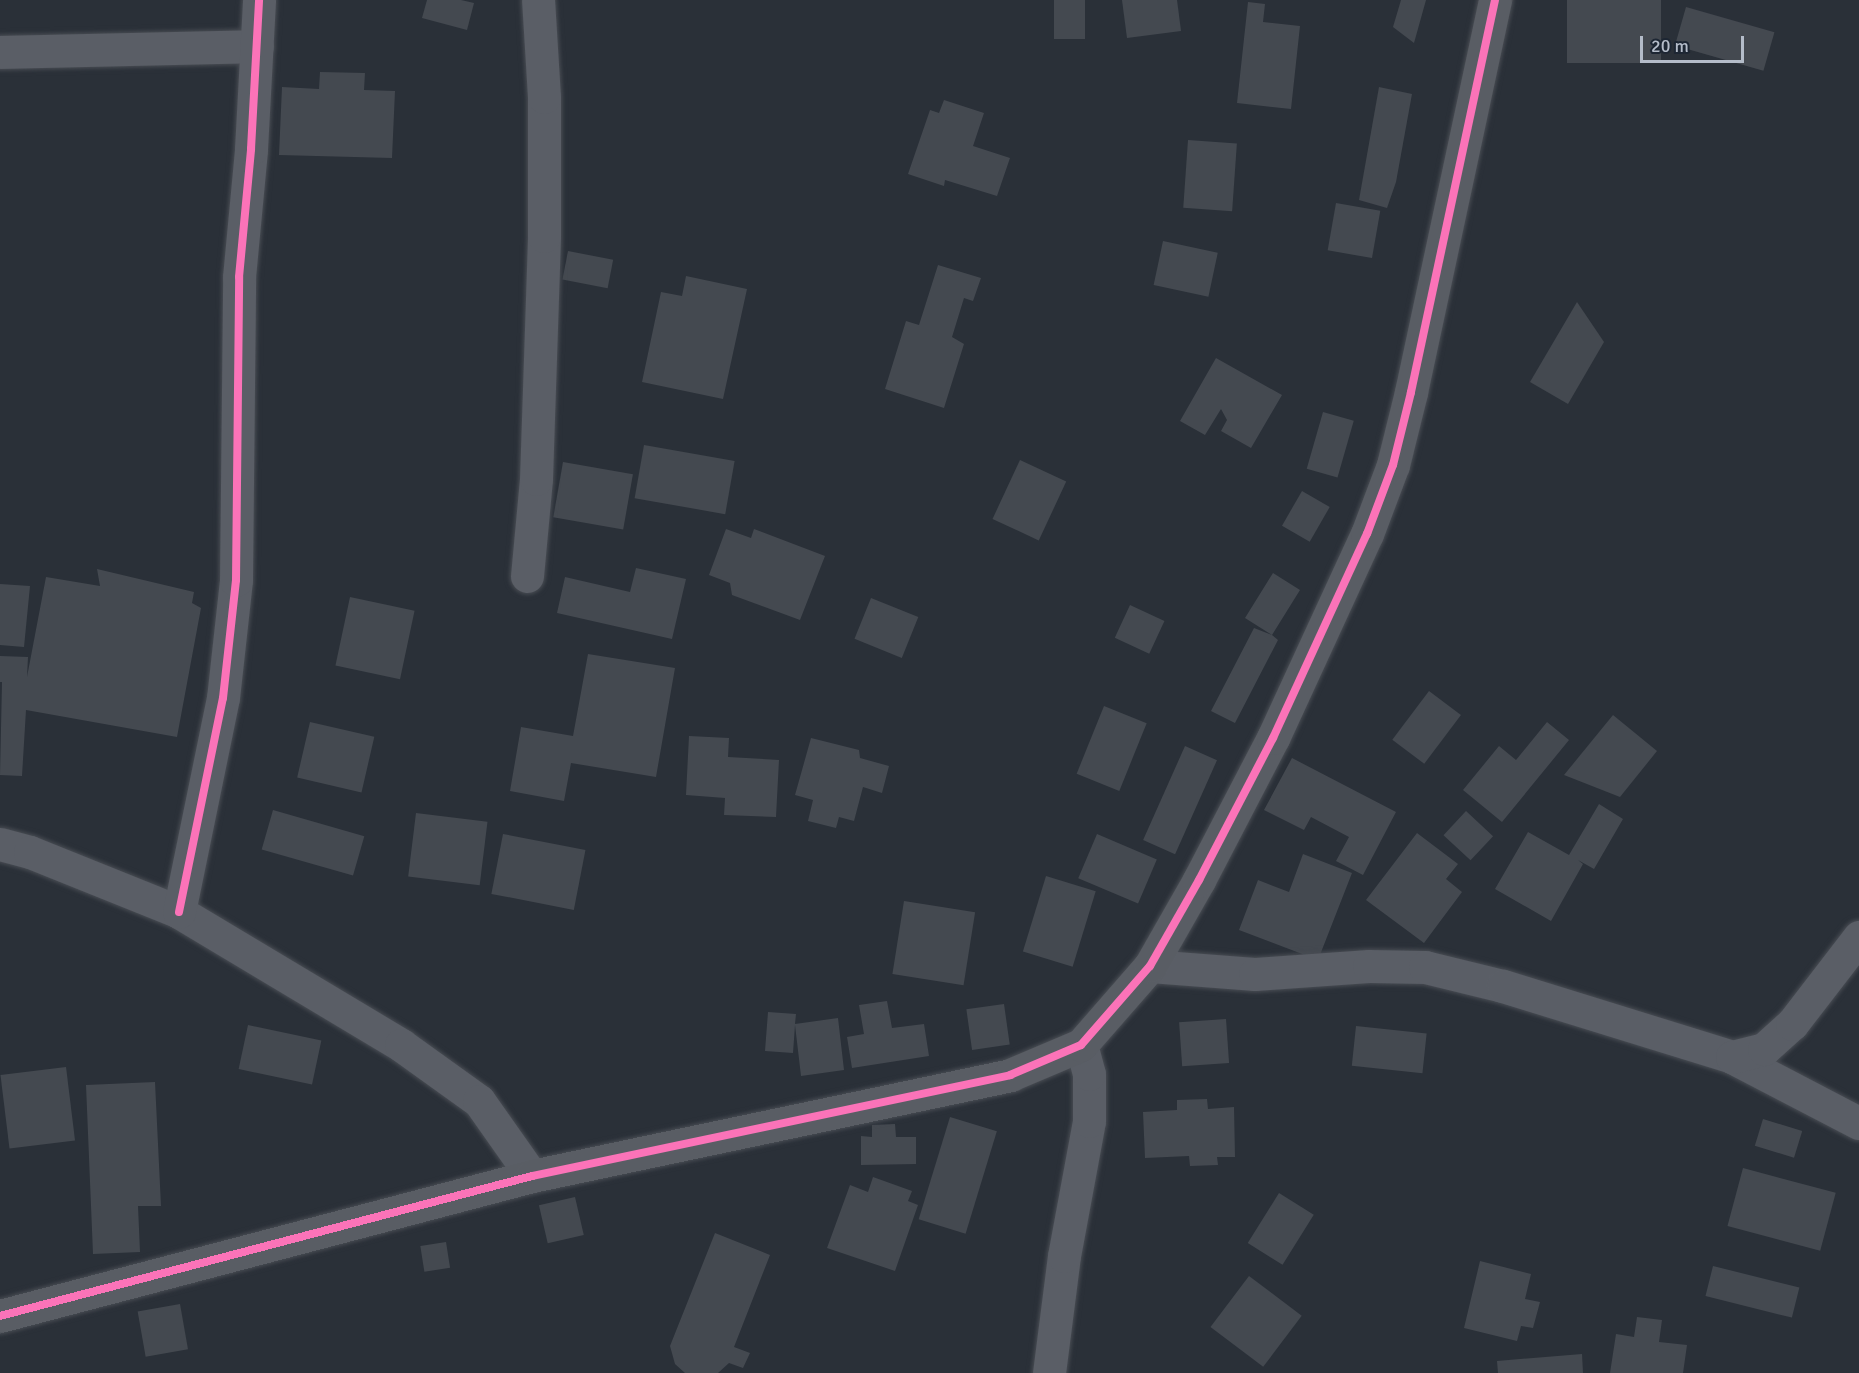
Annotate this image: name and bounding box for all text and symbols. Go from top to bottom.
scale bar [1643,24,1746,62]
text: 20 m [1651,35,1689,57]

